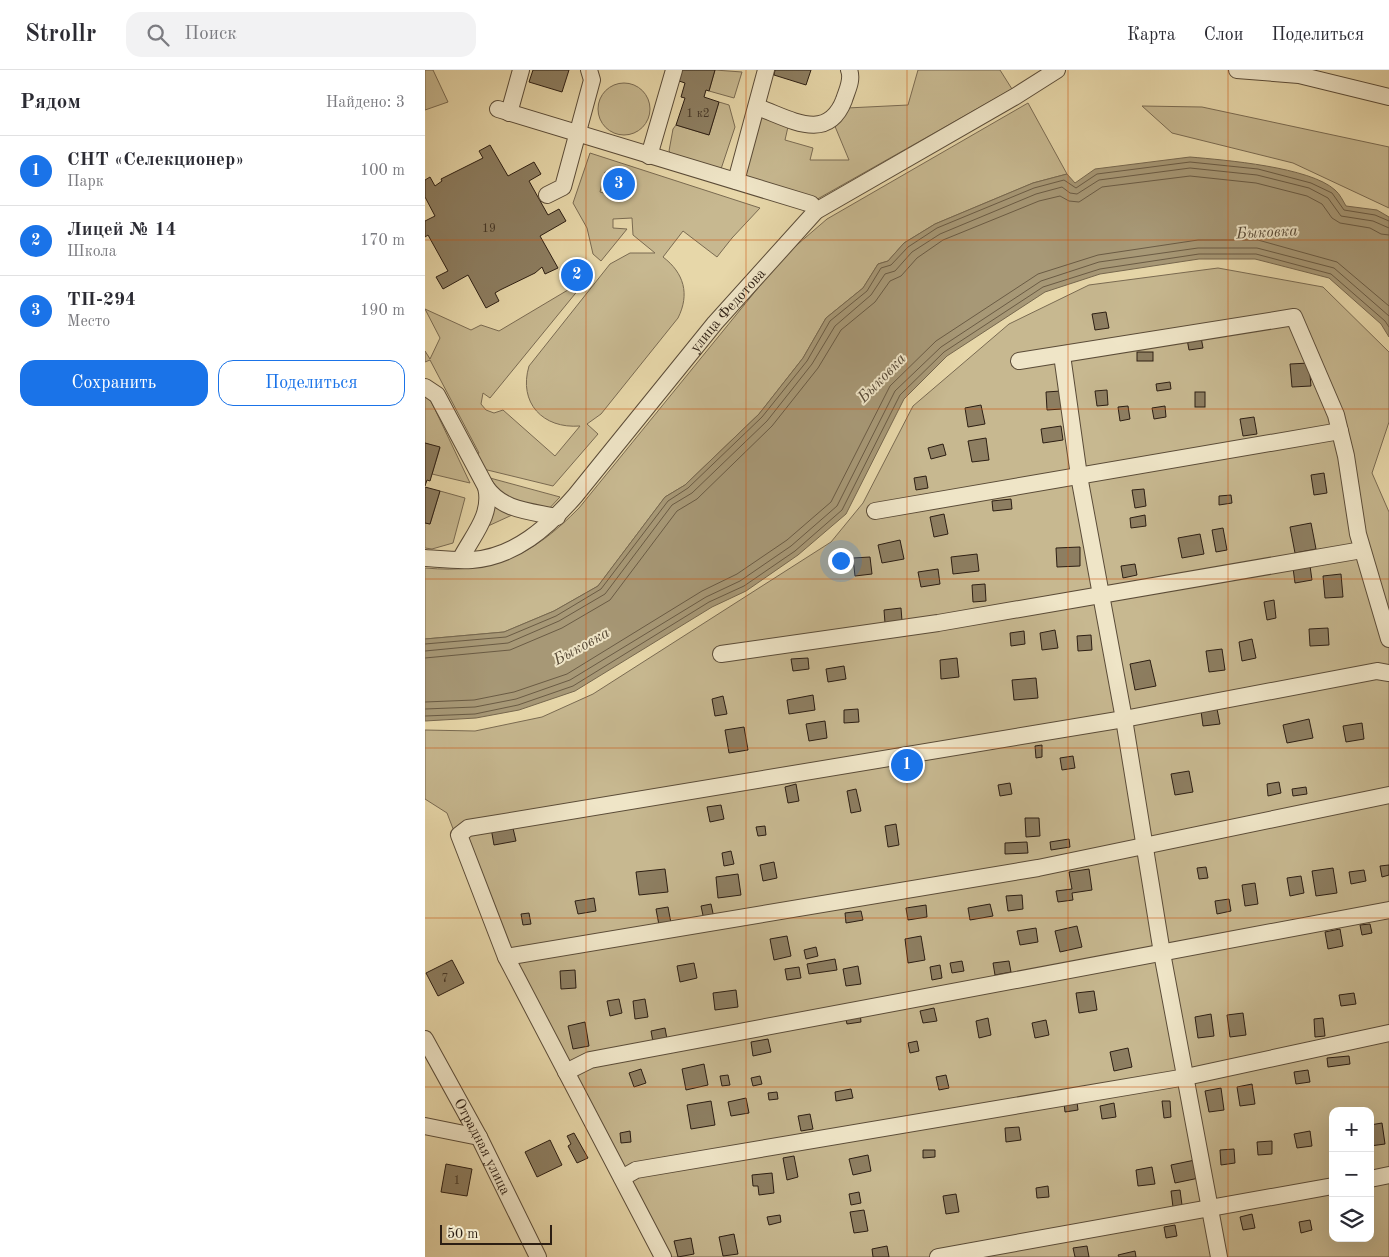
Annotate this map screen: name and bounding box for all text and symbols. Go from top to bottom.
search box [126,12,476,57]
icon: search [144,21,172,49]
text: Strollr [25,23,96,47]
text: Поиск [184,25,237,44]
text: Карта [1127,26,1176,44]
text: Слои [1204,26,1243,44]
text: Поделиться [1271,26,1364,44]
text: Рядом [20,92,81,113]
text: Найдено: 3 [326,95,405,111]
house number: 1 к2 [686,108,710,120]
text: СНТ «Селекционер» [67,151,244,170]
text: 1 [31,163,41,179]
text: 100 m [360,163,405,179]
pin: 3 [603,165,635,203]
text: Парк [67,174,104,190]
text: Лицей № 14 [67,221,177,240]
house number: 19 [482,223,496,235]
water label: Быковка [1235,223,1299,243]
text: 2 [31,233,41,249]
text: 170 m [360,233,405,249]
text: Школа [67,244,117,260]
pin: 2 [561,256,593,294]
street label: улица Федотова [688,266,770,356]
text: ТП-294 [67,291,136,310]
text: 3 [31,303,41,319]
text: 190 m [360,303,405,319]
text: Место [67,314,110,330]
water label: Быковка [855,350,910,407]
button: Сохранить [20,360,208,406]
button: Поделиться [218,360,405,406]
your location [828,548,854,574]
water label: Быковка [550,625,613,669]
pin: 1 [891,746,923,784]
house number: 7 [442,973,448,985]
street label: Отрадная улица [450,1096,513,1198]
map controls [1329,1107,1374,1242]
button: + [1329,1107,1374,1152]
button: − [1329,1152,1374,1197]
house number: 1 [454,1175,460,1187]
button: layers [1329,1197,1374,1242]
scale bar [440,1222,553,1245]
text: 50 m [447,1227,478,1241]

